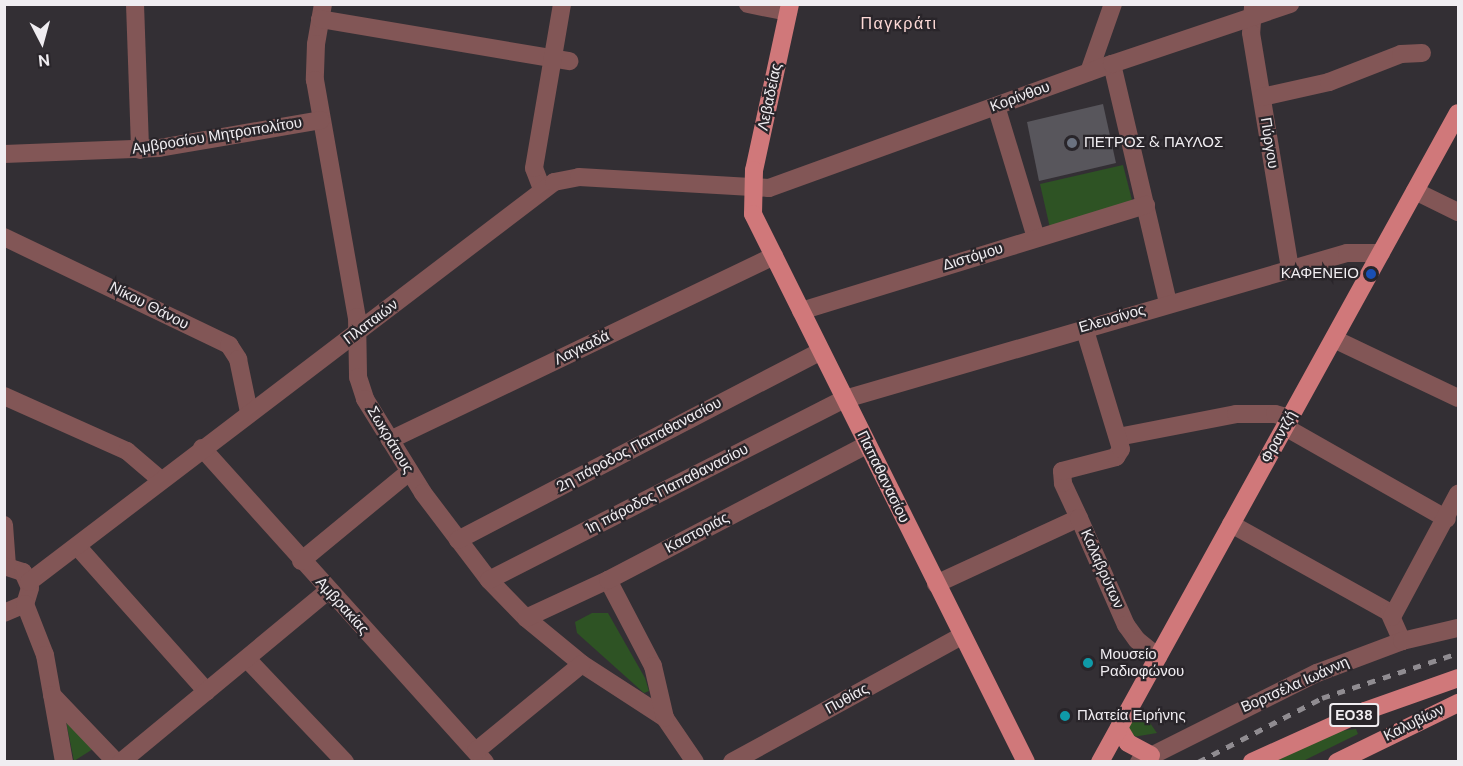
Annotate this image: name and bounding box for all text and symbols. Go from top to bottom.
north arrow [12,12,72,72]
district label: Παγκράτι [860,14,938,34]
text: N [37,49,51,71]
street label: Λεβαδείας [754,62,786,132]
street label: Κορίνθου [988,78,1052,116]
street label: Αμβροσίου Μητροπολίτου [131,114,303,158]
street label: Πύργου [1256,116,1282,170]
place label: ΠΕΤΡΟΣ & ΠΑΥΛΟΣ [1084,134,1223,152]
marker: ΠΕΤΡΟΣ & ΠΑΥΛΟΣ [1065,136,1079,150]
street label: Διστόμου [941,239,1005,275]
place label: ΚΑΦΕΝΕΙΟ [1281,265,1359,283]
marker: ΚΑΦΕΝΕΙΟ [1364,267,1378,281]
street label: Νίκου Θάνου [106,278,192,334]
street label: Πλαταιών [340,296,402,348]
street label: Ελευσίνος [1077,301,1147,337]
street label: Λαγκαδά [551,327,613,369]
street label: 2η πάροδος Παπαθανασίου [553,394,725,496]
street label: Σωκράτους [363,403,417,477]
street label: Φραντζή [1257,408,1301,466]
street label: Παπαθανασίου [853,428,913,526]
street label: 1η πάροδος Παπαθανασίου [583,440,751,538]
street label: Καστοριάς [662,509,732,557]
street label: Καλαβρύτων [1077,527,1127,611]
street label: Αμβρακίας [311,574,373,638]
place label: Μουσείο Ραδιοφώνου [1100,645,1184,680]
street label: Βορτσέλα Ιωάννη [1238,653,1352,717]
marker: Μουσείο Ραδιοφώνου [1081,656,1095,670]
street label: Πυθίας [822,680,872,718]
street label: Καλυβίων [1381,701,1447,745]
road number: ΕΟ38 [1328,704,1380,726]
place label: Πλατεία Ειρήνης [1077,707,1186,725]
marker: Πλατεία Ειρήνης [1058,709,1072,723]

